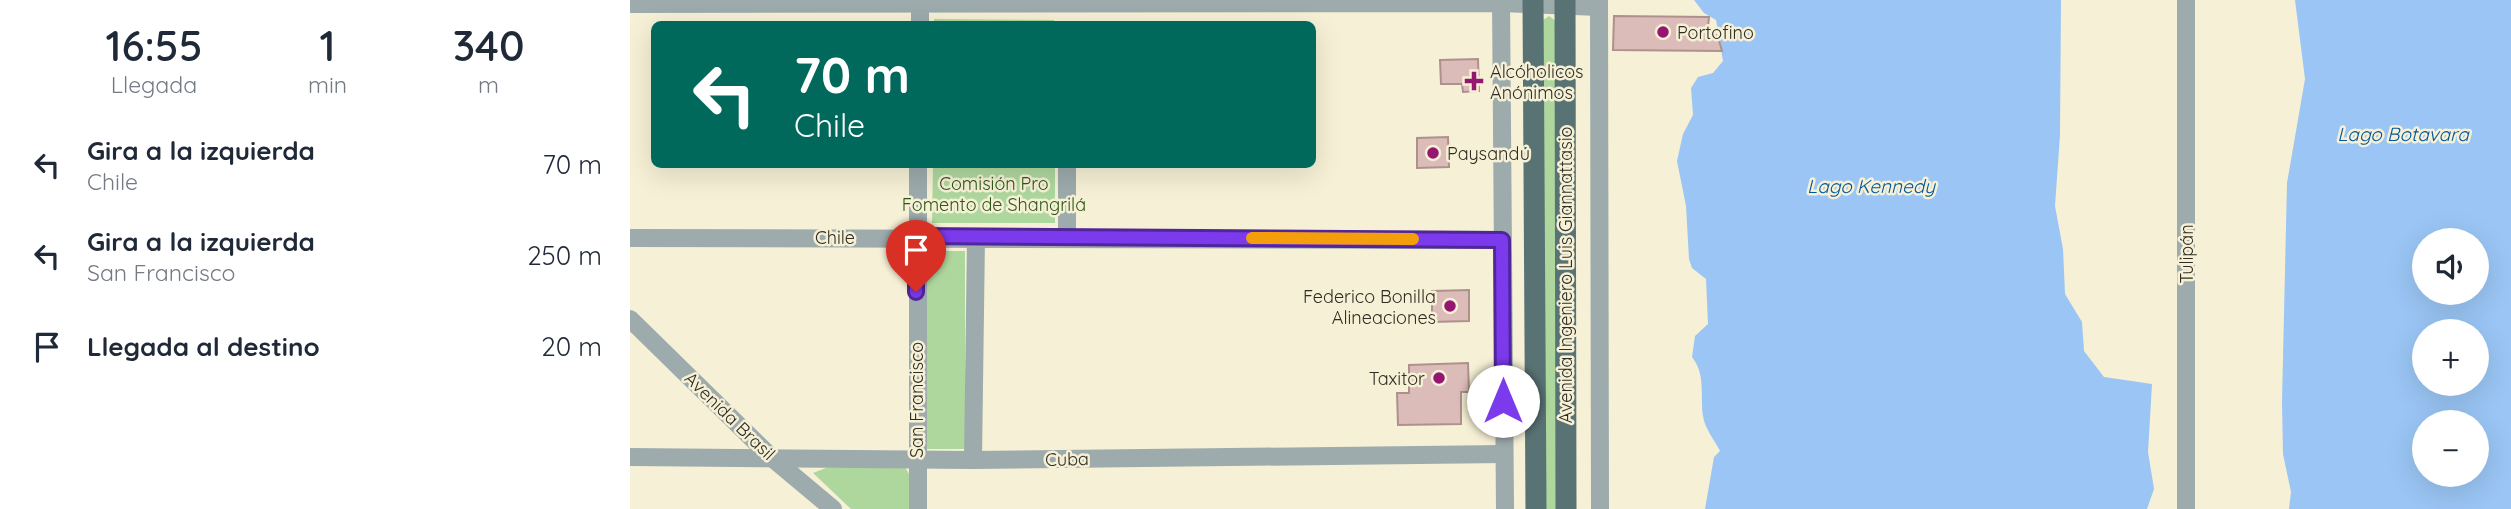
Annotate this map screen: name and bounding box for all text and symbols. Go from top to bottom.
text: 16:55 [106,19,202,72]
text: 1 [319,19,336,72]
text: 340 [453,19,524,72]
place label: Portofino [1677,21,1754,44]
marker: Portofino [1655,24,1671,40]
text: 70 m [794,44,910,105]
icon: left [679,49,770,140]
place label: Alcóholicos Anónimos [1490,60,1584,104]
text: Llegada [111,70,197,99]
text: min [308,70,347,99]
text: m [478,70,499,99]
marker: Alcóholicos Anónimos [1464,71,1484,91]
text: Chile [794,105,865,145]
water label: Lago Botavara [2337,122,2470,146]
street label: Avenida Ingeniero Luis Giannattasio [1554,127,1577,423]
text: Gira a la izquierda [87,134,315,167]
place label: Paysandú [1447,142,1530,165]
marker: Paysandú [1425,145,1441,161]
icon: left [28,146,66,184]
text: 70 m [542,148,602,181]
text: Chile [87,167,138,196]
park label: Comisión Pro Fomento de Shangrilá [902,172,1086,216]
water label: Lago Kennedy [1807,174,1936,198]
pin [886,220,946,292]
street label: Tulipán [2175,224,2198,284]
text: Gira a la izquierda [87,225,315,258]
street label: Chile [815,226,855,249]
map controls [2412,228,2489,487]
button: sound [2412,228,2489,305]
icon: arrive [897,231,935,269]
icon: left [28,237,66,275]
text: 250 m [527,239,602,272]
text: San Francisco [87,258,236,287]
place label: Federico Bonilla Alineaciones [1303,285,1436,329]
marker: Federico Bonilla Alineaciones [1442,298,1458,314]
button: + [2412,319,2489,396]
icon: arrive [28,328,66,366]
text: Llegada al destino [87,330,320,363]
text: 20 m [541,330,602,363]
street label: San Francisco [905,342,928,458]
position arrow [1466,364,1540,438]
street label: Avenida Brasil [680,367,780,465]
place label: Taxitor [1369,367,1425,390]
marker: Taxitor [1431,370,1447,386]
button: − [2412,410,2489,487]
street label: Cuba [1045,447,1089,471]

